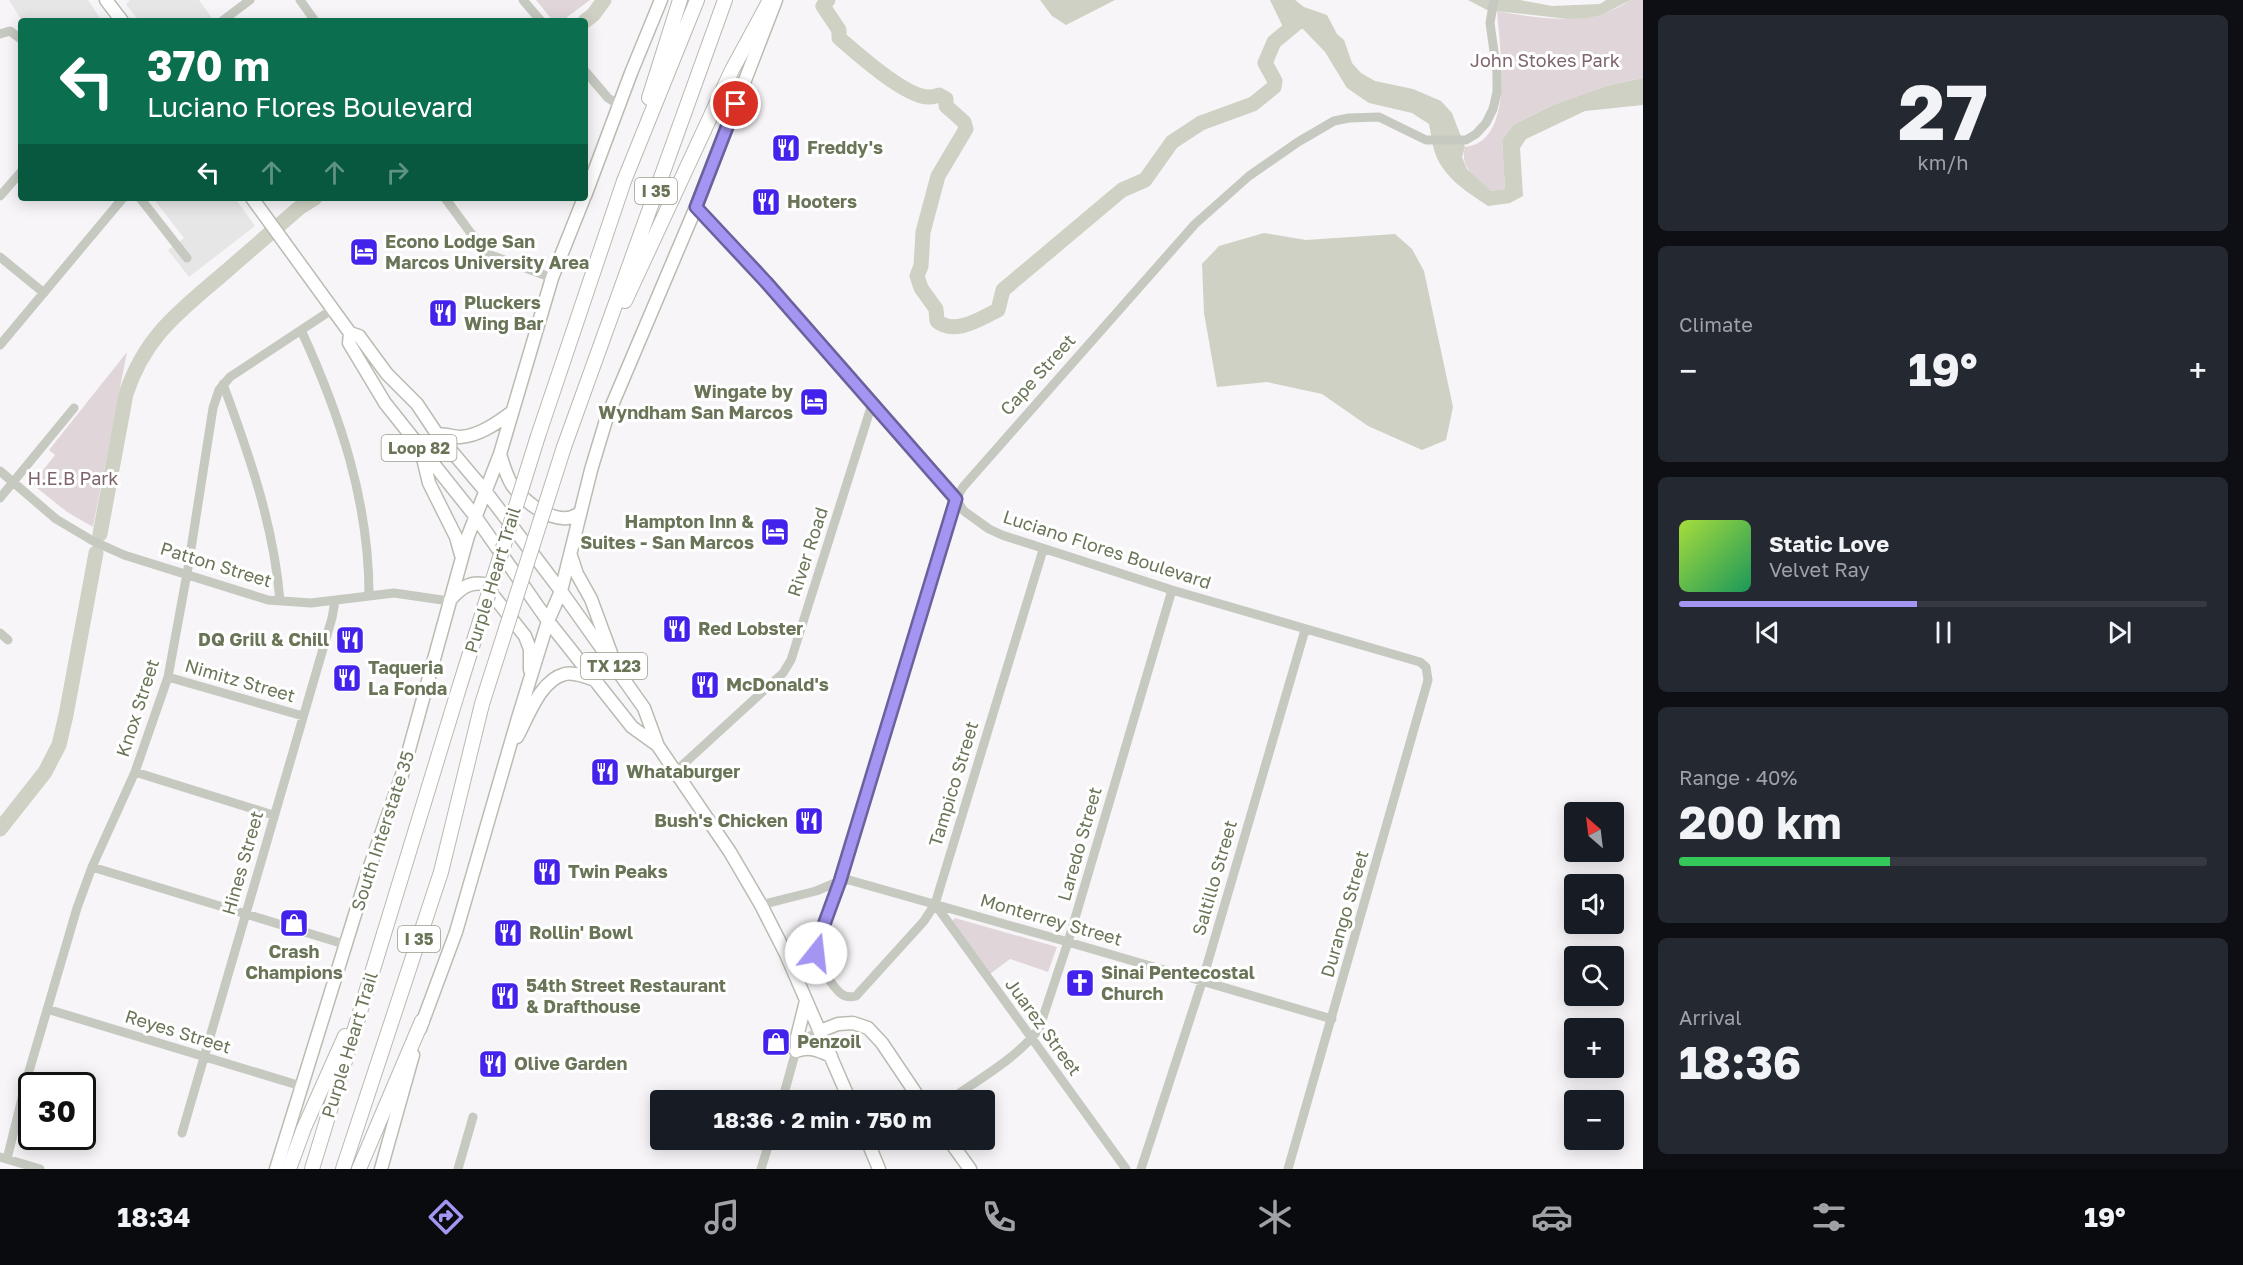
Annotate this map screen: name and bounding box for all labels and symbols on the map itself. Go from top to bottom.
park label: John Stokes Park [1470,49,1620,71]
pin [710,78,761,129]
restaurant icon: Freddy's [770,132,802,164]
place label: Freddy's [807,136,883,158]
road number: I 35 [635,178,677,204]
restaurant icon: Hooters [750,186,782,218]
place label: Hooters [787,190,857,212]
place label: Econo Lodge San Marcos University Area [385,230,589,273]
hotel icon: Econo Lodge San Marcos University Area [348,236,380,268]
place label: Pluckers Wing Bar [464,291,544,334]
restaurant icon: Pluckers Wing Bar [427,297,459,329]
street label: Cape Street [995,329,1079,419]
place label: Wingate by Wyndham San Marcos [598,380,793,423]
hotel icon: Wingate by Wyndham San Marcos [798,386,830,418]
road number: Loop 82 [382,435,456,461]
park label: H.E.B Park [28,467,119,489]
street label: Purple Heart Trail [459,504,525,656]
street label: River Road [782,504,832,599]
street label: Luciano Flores Boulevard [1001,505,1214,593]
place label: Hampton Inn & Suites - San Marcos [580,510,754,553]
hotel icon: Hampton Inn & Suites - San Marcos [759,516,791,548]
street label: Patton Street [158,537,275,591]
restaurant icon: Red Lobster [661,613,693,645]
place label: Red Lobster [698,617,803,639]
restaurant icon: DQ Grill & Chill [334,624,366,656]
place label: DQ Grill & Chill [198,628,329,650]
road number: TX 123 [581,653,647,679]
street label: Nimitz Street [183,654,298,706]
street label: Knox Street [111,656,163,759]
place label: Taqueria La Fonda [368,656,447,699]
restaurant icon: Taqueria La Fonda [331,662,363,694]
restaurant icon: McDonald's [689,669,721,701]
place label: McDonald's [726,673,829,695]
street label: Tampico Street [924,718,983,849]
street label: South Interstate 35 [346,748,418,914]
restaurant icon: Whataburger [589,756,621,788]
place label: Whataburger [626,760,740,782]
street label: Laredo Street [1052,784,1106,903]
north arrow [1564,802,1624,862]
restaurant icon: Bush's Chicken [793,805,825,837]
street label: Hines Street [217,808,267,917]
place label: Bush's Chicken [654,809,788,831]
street label: Saltillo Street [1187,817,1241,938]
street label: Durango Street [1315,848,1373,980]
restaurant icon: Twin Peaks [531,856,563,888]
place label: Twin Peaks [568,860,668,882]
street label: Monterrey Street [978,888,1125,950]
shop icon: Crash Champions [278,907,310,939]
restaurant icon: Rollin' Bowl [492,917,524,949]
place label: Rollin' Bowl [529,921,633,943]
position arrow [784,921,848,985]
road number: I 35 [398,926,440,952]
place label: Crash Champions [245,940,343,983]
place label: Sinai Pentecostal Church [1101,961,1255,1004]
church icon: Sinai Pentecostal Church [1064,967,1096,999]
street label: Purple Heart Trail [316,969,382,1121]
street label: Juarez Street [1001,973,1087,1080]
place label: 54th Street Restaurant & Drafthouse [526,974,726,1017]
restaurant icon: 54th Street Restaurant & Drafthouse [489,980,521,1012]
street label: Reyes Street [123,1004,234,1058]
shop icon: Penzoil [760,1026,792,1058]
place label: Penzoil [797,1030,861,1052]
restaurant icon: Olive Garden [477,1048,509,1080]
place label: Olive Garden [514,1052,627,1074]
speed limit sign: 30 [18,1072,96,1150]

